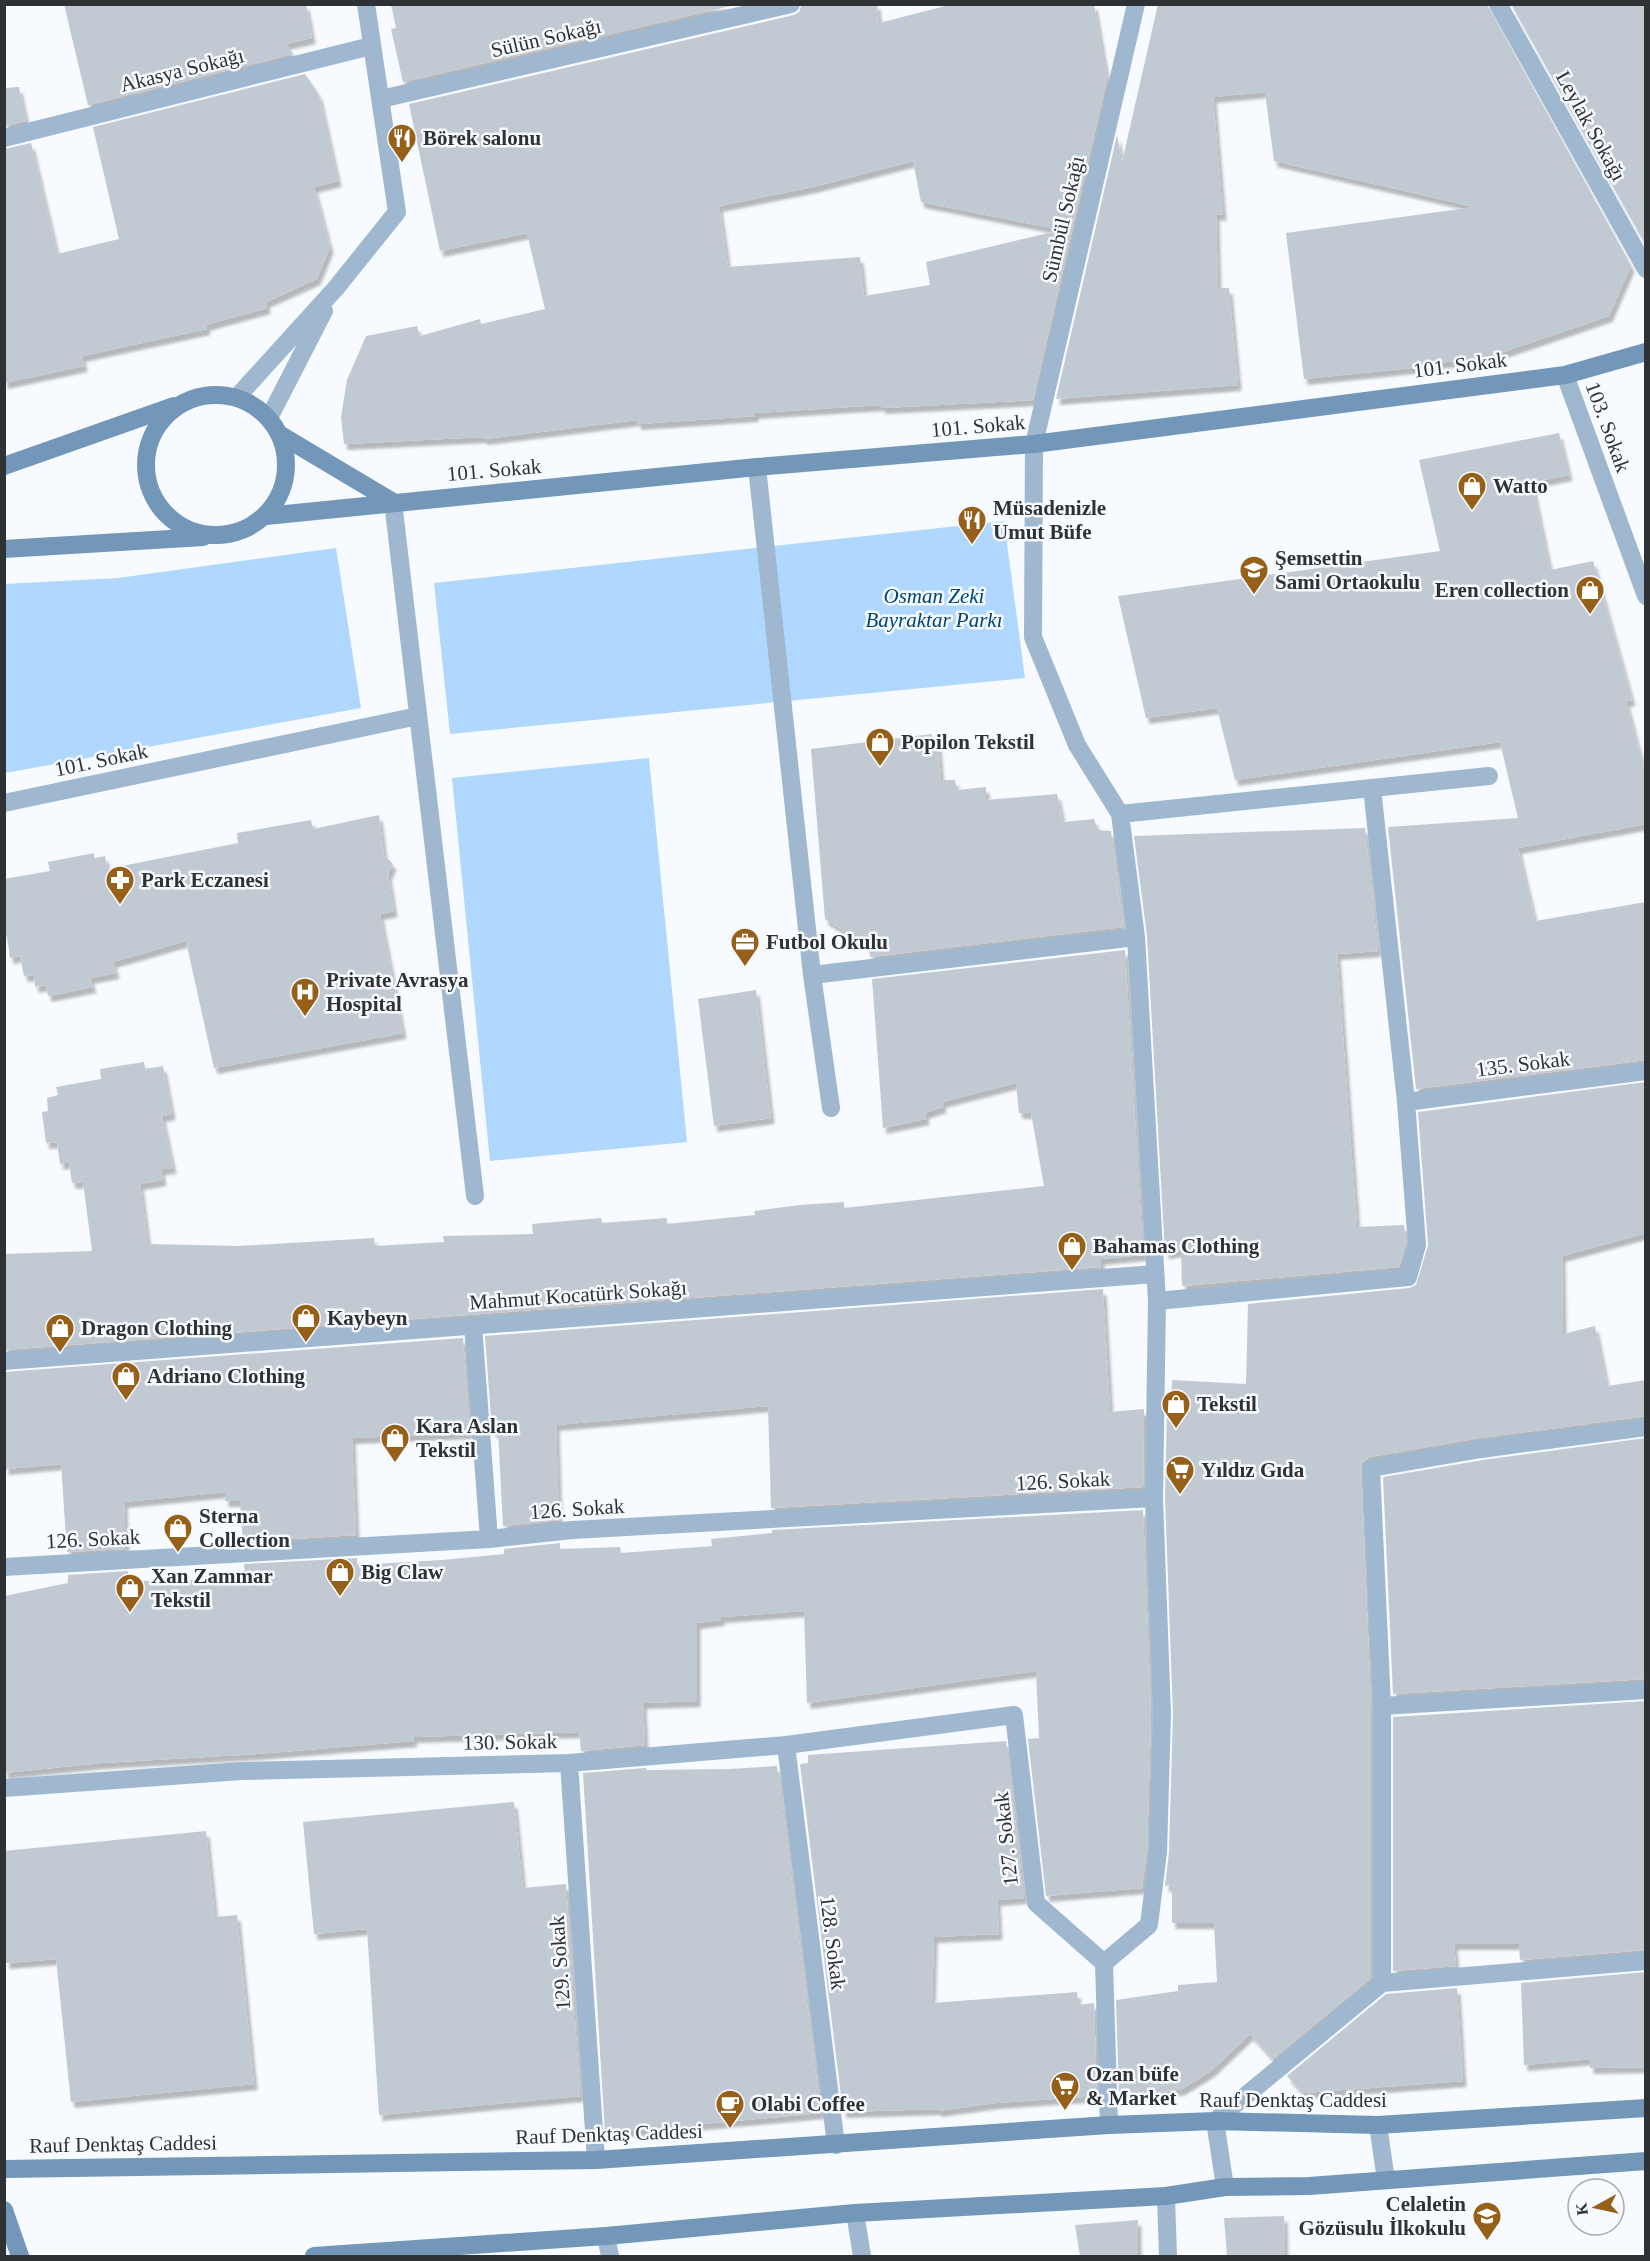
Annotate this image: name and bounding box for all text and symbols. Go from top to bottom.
street label: Sülün Sokağı [488,14,604,62]
street label: Akasya Sokağı [118,43,246,97]
street label: Leylak Sokağı [1551,67,1631,185]
restaurant icon: Börek salonu [386,122,418,164]
place label: Börek salonu [423,126,541,150]
street label: Sümbül Sokağı [1037,153,1089,285]
street label: 101. Sokak [1412,347,1509,383]
street label: 103. Sokak [1581,378,1636,476]
street label: 101. Sokak [930,410,1027,442]
street label: 101. Sokak [446,454,543,486]
shop icon: Watto [1456,470,1488,512]
place label: Watto [1493,474,1548,498]
place label: Müsadenizle Umut Büfe [993,496,1106,544]
restaurant icon: Müsadenizle Umut Büfe [956,504,988,546]
place label: Şemsettin Sami Ortaokulu [1275,546,1421,594]
school or university icon: Şemsettin Sami Ortaokulu [1238,554,1270,596]
shop icon: Eren collection [1574,574,1606,616]
place label: Eren collection [1435,578,1569,602]
park label: Osman Zeki Bayraktar Parkı [865,584,1003,632]
shop icon: Popilon Tekstil [864,726,896,768]
place label: Popilon Tekstil [901,730,1035,754]
street label: 101. Sokak [52,738,150,782]
pharmacy icon: Park Eczanesi [104,864,136,906]
place label: Park Eczanesi [141,868,269,892]
office icon: Futbol Okulu [729,926,761,968]
place label: Futbol Okulu [766,930,888,954]
place label: Private Avrasya Hospital [326,968,469,1016]
hospital icon: Private Avrasya Hospital [289,976,321,1018]
street label: 135. Sokak [1475,1046,1572,1082]
shop icon: Bahamas Clothing [1056,1230,1088,1272]
place label: Bahamas Clothing [1093,1234,1260,1258]
street label: Mahmut Kocatürk Sokağı [468,1275,688,1315]
shop icon: Kaybeyn [290,1302,322,1344]
place label: Kaybeyn [327,1306,408,1330]
shop icon: Dragon Clothing [44,1312,76,1354]
place label: Dragon Clothing [81,1316,233,1340]
shop icon: Adriano Clothing [110,1360,142,1402]
place label: Adriano Clothing [147,1364,306,1388]
shop icon: Tekstil [1160,1388,1192,1430]
place label: Tekstil [1197,1392,1257,1416]
place label: Kara Aslan Tekstil [416,1414,518,1462]
shop icon: Kara Aslan Tekstil [379,1422,411,1464]
supermarket icon: Yıldız Gıda [1164,1454,1196,1496]
place label: Yıldız Gıda [1201,1458,1305,1482]
street label: 126. Sokak [1015,1467,1111,1495]
street label: 126. Sokak [529,1494,625,1524]
place label: Sterna Collection [199,1504,290,1552]
shop icon: Sterna Collection [162,1512,194,1554]
street label: 126. Sokak [45,1525,141,1553]
shop icon: Big Claw [324,1556,356,1598]
place label: Big Claw [361,1560,444,1584]
place label: Xan Zammar Tekstil [151,1564,273,1612]
shop icon: Xan Zammar Tekstil [114,1572,146,1614]
street label: 130. Sokak [463,1729,558,1755]
street label: 127. Sokak [989,1790,1023,1887]
street label: 128. Sokak [815,1895,851,1992]
street label: 129. Sokak [545,1915,575,2011]
place label: Ozan büfe & Market [1086,2062,1179,2110]
supermarket icon: Ozan büfe & Market [1049,2070,1081,2112]
cafe icon: Olabi Coffee [714,2088,746,2130]
street label: Rauf Denktaş Caddesi [1199,2088,1387,2112]
place label: Olabi Coffee [751,2092,865,2116]
street label: Rauf Denktaş Caddesi [515,2119,703,2149]
street label: Rauf Denktaş Caddesi [29,2130,217,2158]
north arrow [1566,2177,1626,2237]
place label: Celaletin Gözüsulu İlkokulu [1298,2192,1466,2240]
school or university icon: Celaletin Gözüsulu İlkokulu [1471,2200,1503,2242]
text: K [1572,2201,1591,2216]

